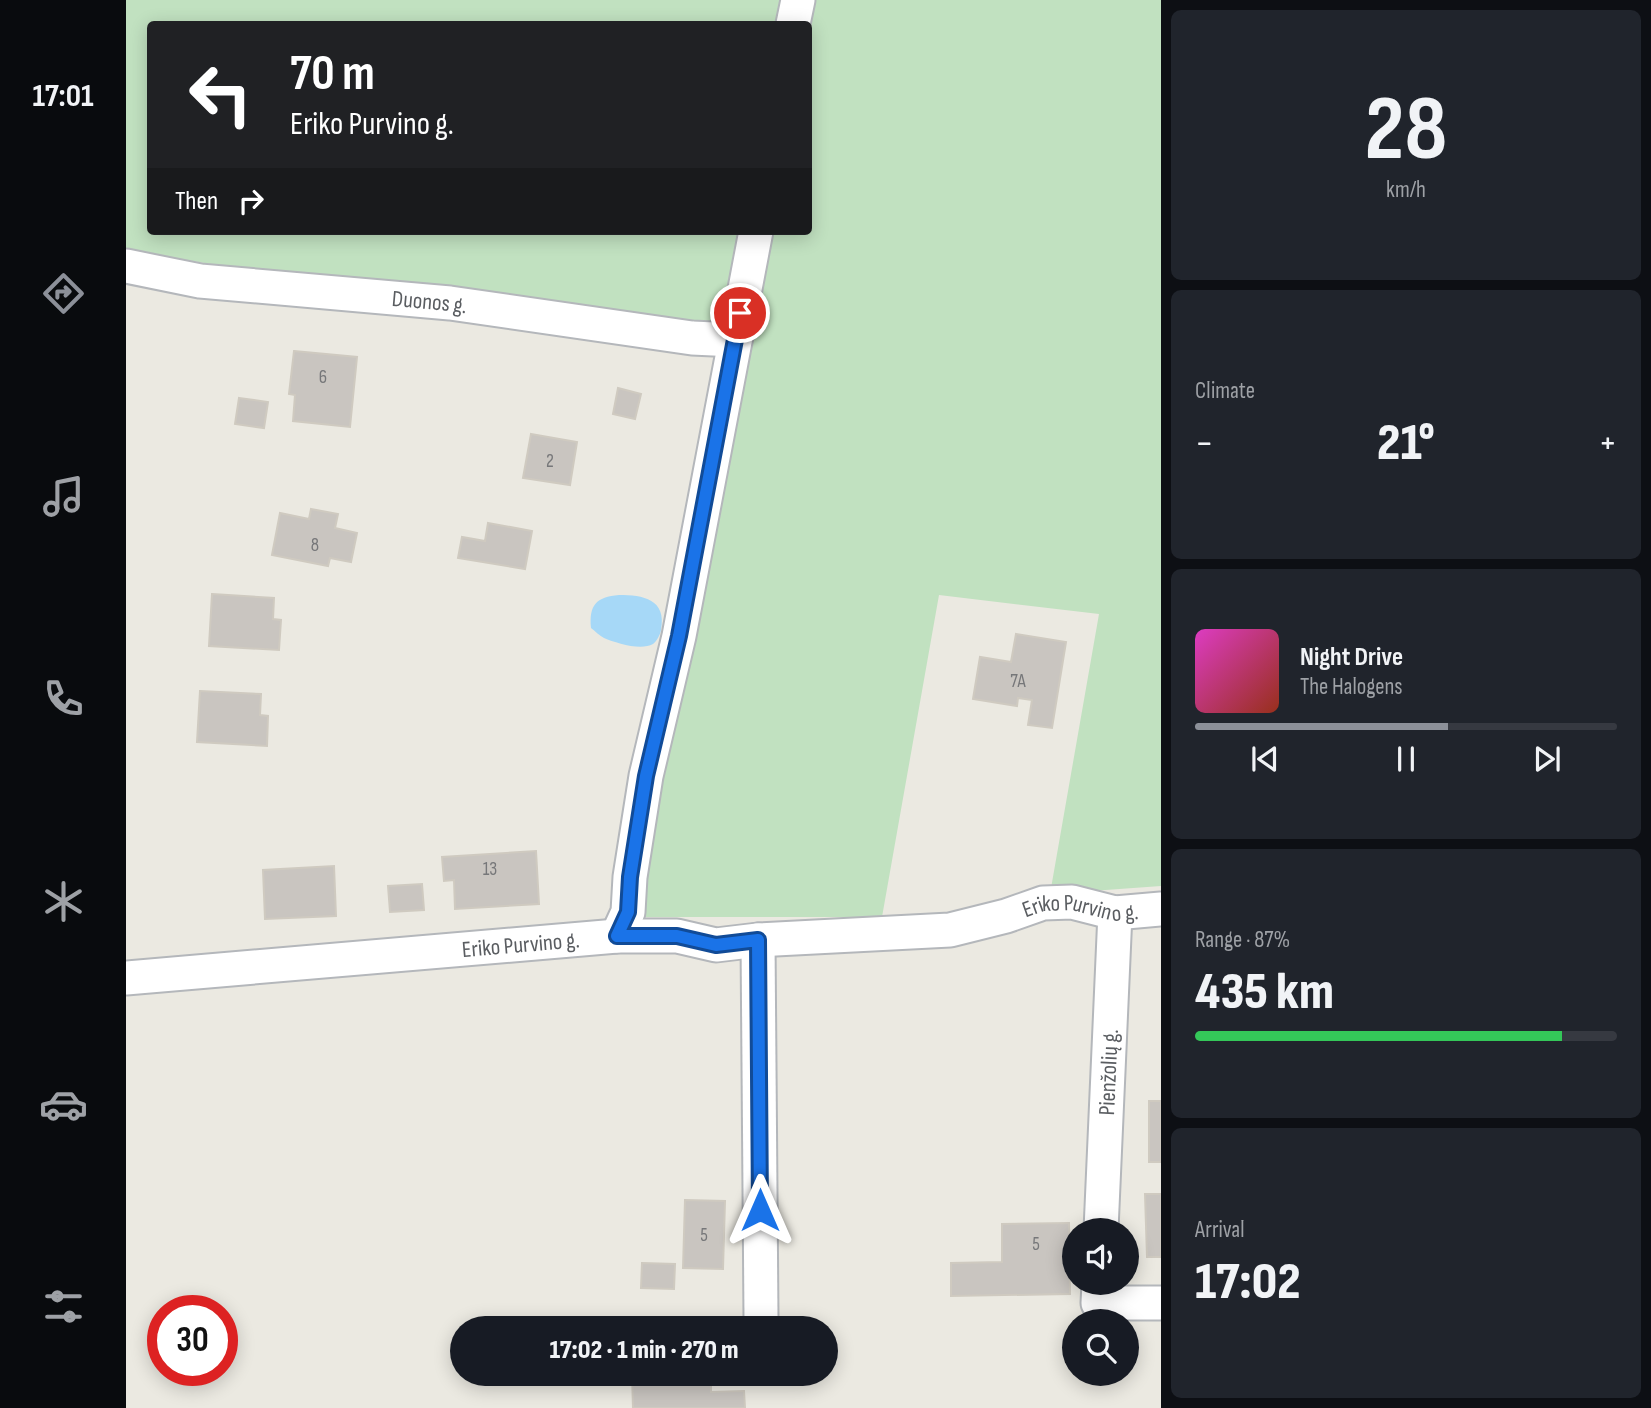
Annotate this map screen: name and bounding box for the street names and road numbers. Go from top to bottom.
street label: Duonos g. [391,285,469,320]
street label: Eriko Purvino g. [1019,889,1139,928]
street label: Eriko Purvino g. [461,926,581,964]
street label: Pienžolių g. [1093,1028,1125,1116]

